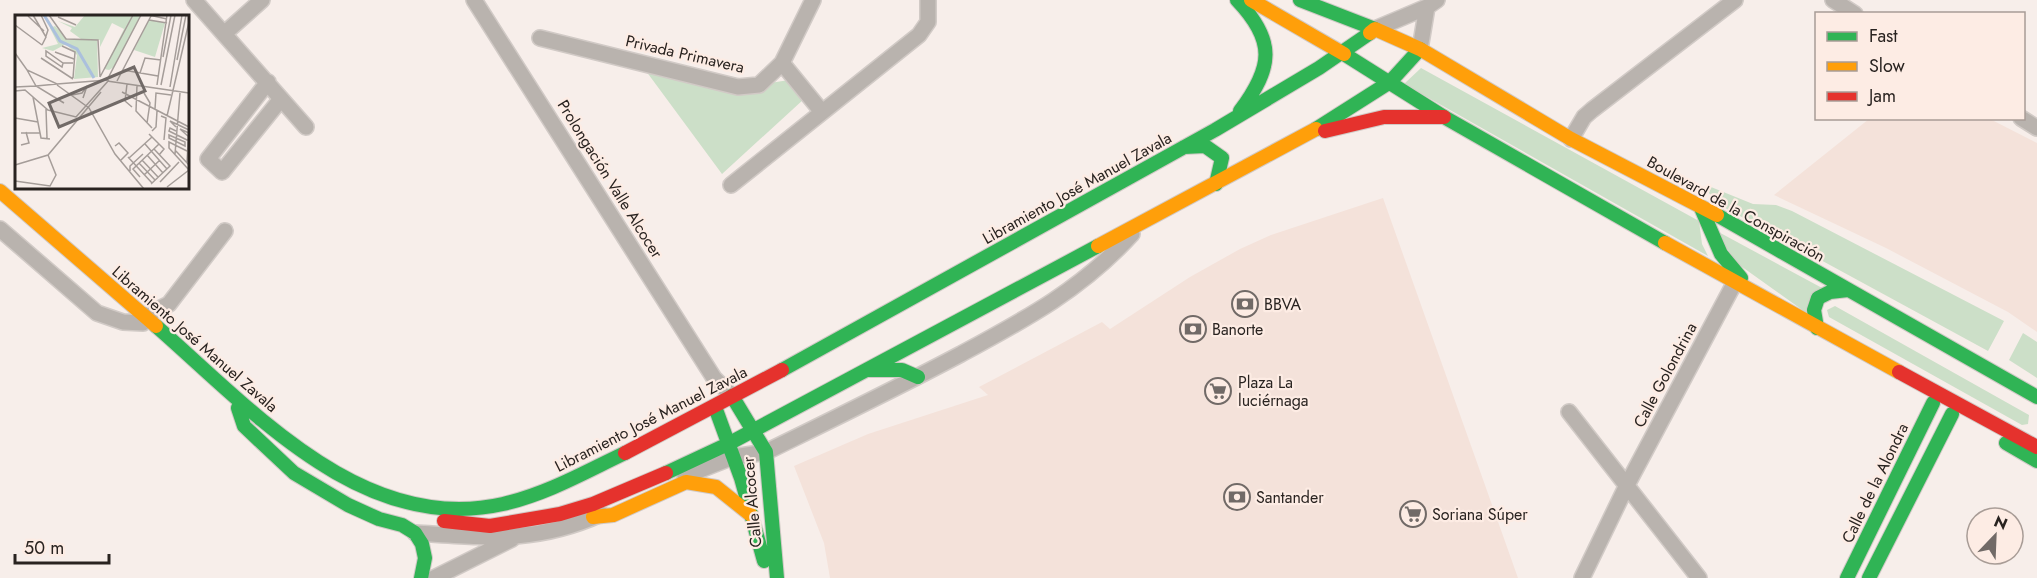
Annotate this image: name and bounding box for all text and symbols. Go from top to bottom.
legend [1815,12,2025,120]
inset map [15,15,189,189]
text: Fast [1869,23,1898,49]
street label: Privada Primavera [624,29,746,79]
text: Slow [1869,53,1906,79]
text: Jam [1867,83,1896,109]
street label: Prolongación Valle Alcocer [552,95,668,263]
street label: Libramiento José Manuel Zavala [978,126,1176,250]
street label: Boulevard de la Conspiración [1643,150,1829,268]
street label: Libramiento José Manuel Zavala [107,260,283,418]
bank icon: BBVA [1230,289,1260,319]
place label: BBVA [1264,293,1302,316]
bank icon: Banorte [1178,314,1208,344]
place label: Banorte [1212,318,1263,341]
street label: Calle Golondrina [1628,318,1702,432]
street label: Libramiento José Manuel Zavala [551,360,751,478]
place label: Plaza La luciérnaga [1238,371,1309,412]
supermarket icon: Plaza La luciérnaga [1203,376,1233,406]
street label: Calle de la Alondra [1836,419,1914,547]
street label: Calle Alcocer [737,455,767,548]
bank icon: Santander [1222,482,1252,512]
place label: Santander [1256,486,1324,509]
supermarket icon: Soriana Súper [1398,499,1428,529]
place label: Soriana Súper [1432,503,1528,526]
north arrow [1965,506,2025,566]
text: N [1990,510,2011,536]
scale bar [15,527,110,565]
text: 50 m [24,535,64,561]

